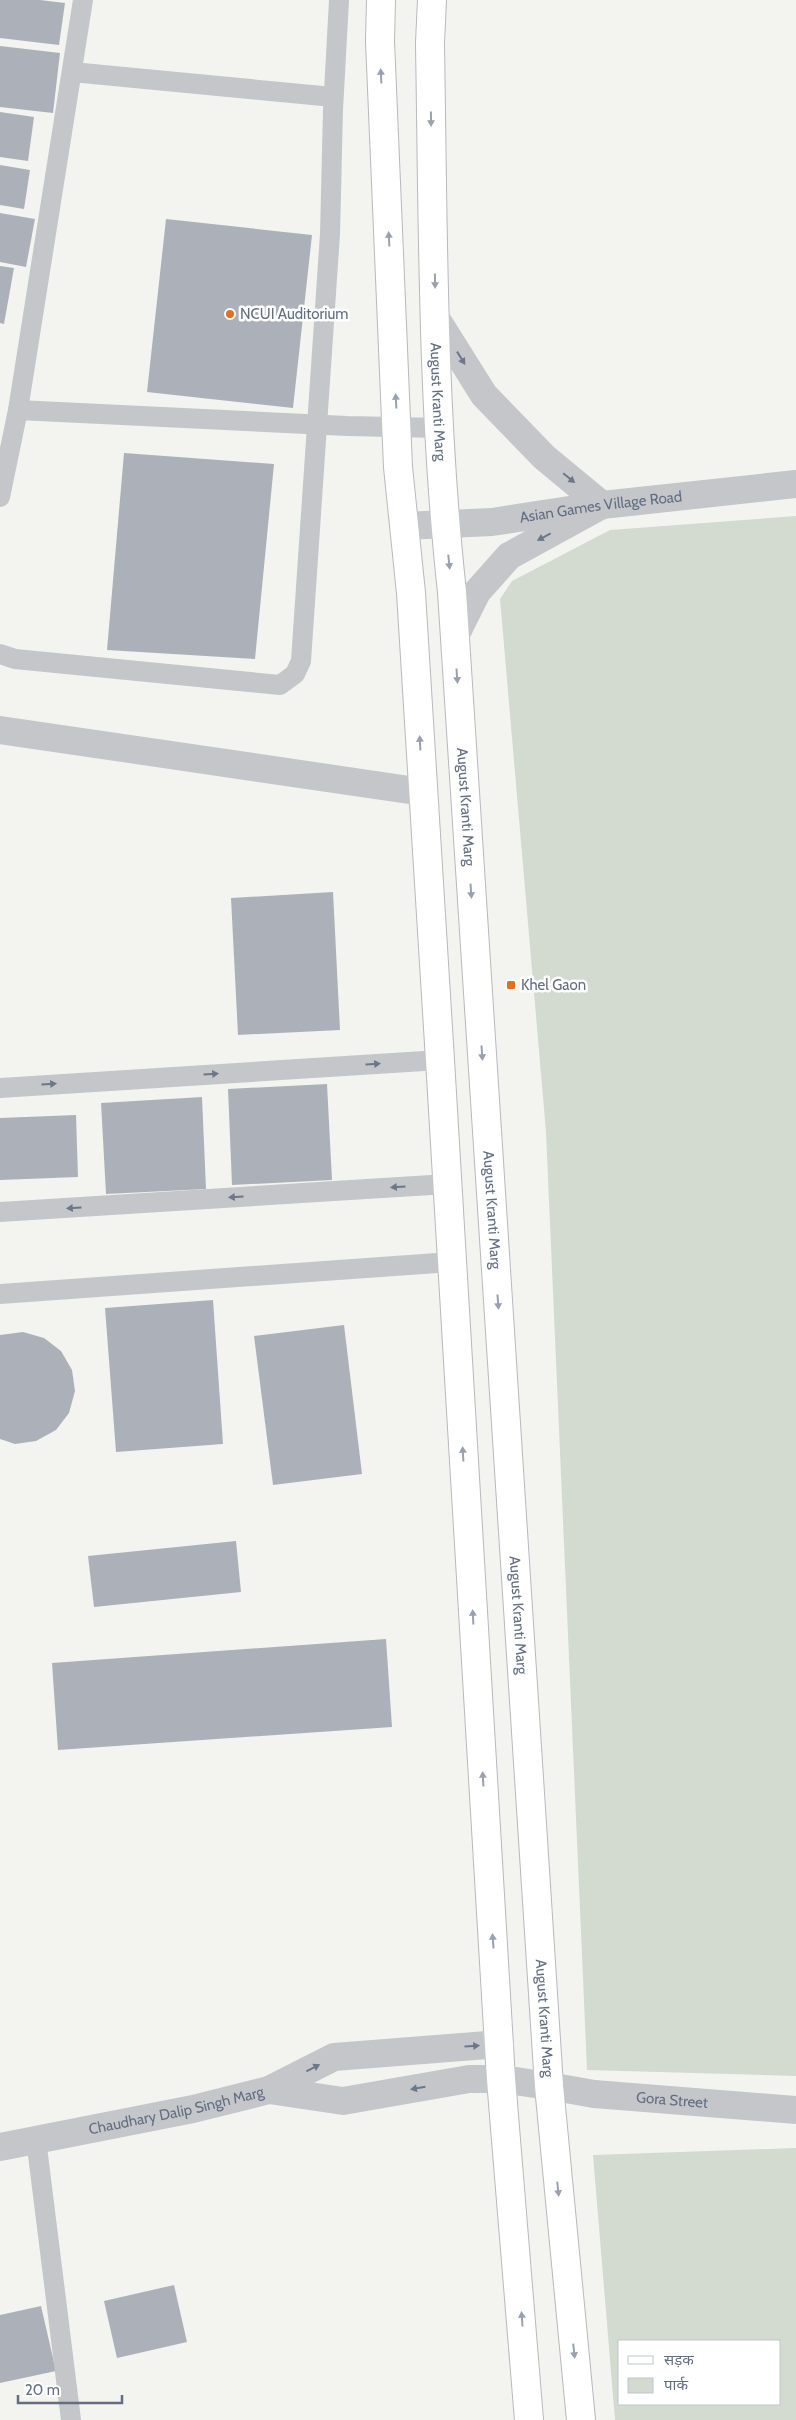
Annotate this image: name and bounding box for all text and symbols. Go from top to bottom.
one-way arrow [377,68,385,84]
one-way arrow [427,111,435,127]
one-way arrow [384,231,392,247]
one-way arrow [431,273,439,289]
place label: NCUI Auditorium [240,305,348,323]
marker: NCUI Auditorium [224,308,236,320]
street label: August Kranti Marg [426,342,450,462]
one-way arrow [456,352,466,365]
one-way arrow [391,393,399,409]
one-way arrow [563,472,575,483]
street label: Asian Games Village Road [518,487,683,527]
one-way arrow [537,533,551,541]
one-way arrow [445,554,453,570]
one-way arrow [454,668,462,684]
one-way arrow [415,735,423,751]
street label: August Kranti Marg [453,747,479,867]
one-way arrow [468,883,476,899]
place label: Khel Gaon [521,976,586,994]
marker: Khel Gaon [505,979,517,991]
one-way arrow [478,1045,486,1061]
one-way arrow [365,1060,381,1068]
one-way arrow [203,1070,219,1078]
one-way arrow [41,1080,57,1088]
street label: August Kranti Marg [479,1150,505,1270]
one-way arrow [390,1183,406,1191]
one-way arrow [228,1194,244,1202]
one-way arrow [65,1204,81,1212]
one-way arrow [495,1294,503,1310]
one-way arrow [459,1446,467,1462]
street label: August Kranti Marg [506,1555,531,1675]
one-way arrow [468,1608,476,1624]
one-way arrow [478,1771,486,1787]
one-way arrow [488,1933,496,1949]
street label: August Kranti Marg [532,1959,557,2079]
one-way arrow [464,2042,480,2050]
one-way arrow [306,2064,320,2072]
street label: Chaudhary Dalip Singh Marg [87,2082,266,2138]
one-way arrow [410,2085,426,2093]
street label: Gora Street [635,2088,709,2112]
one-way arrow [555,2182,563,2198]
one-way arrow [517,2311,525,2327]
legend [618,2340,781,2405]
one-way arrow [571,2343,579,2359]
text: सड़क [664,2351,694,2369]
scale bar [18,2372,121,2404]
text: पार्क [664,2376,688,2394]
text: 20 m [25,2381,60,2399]

